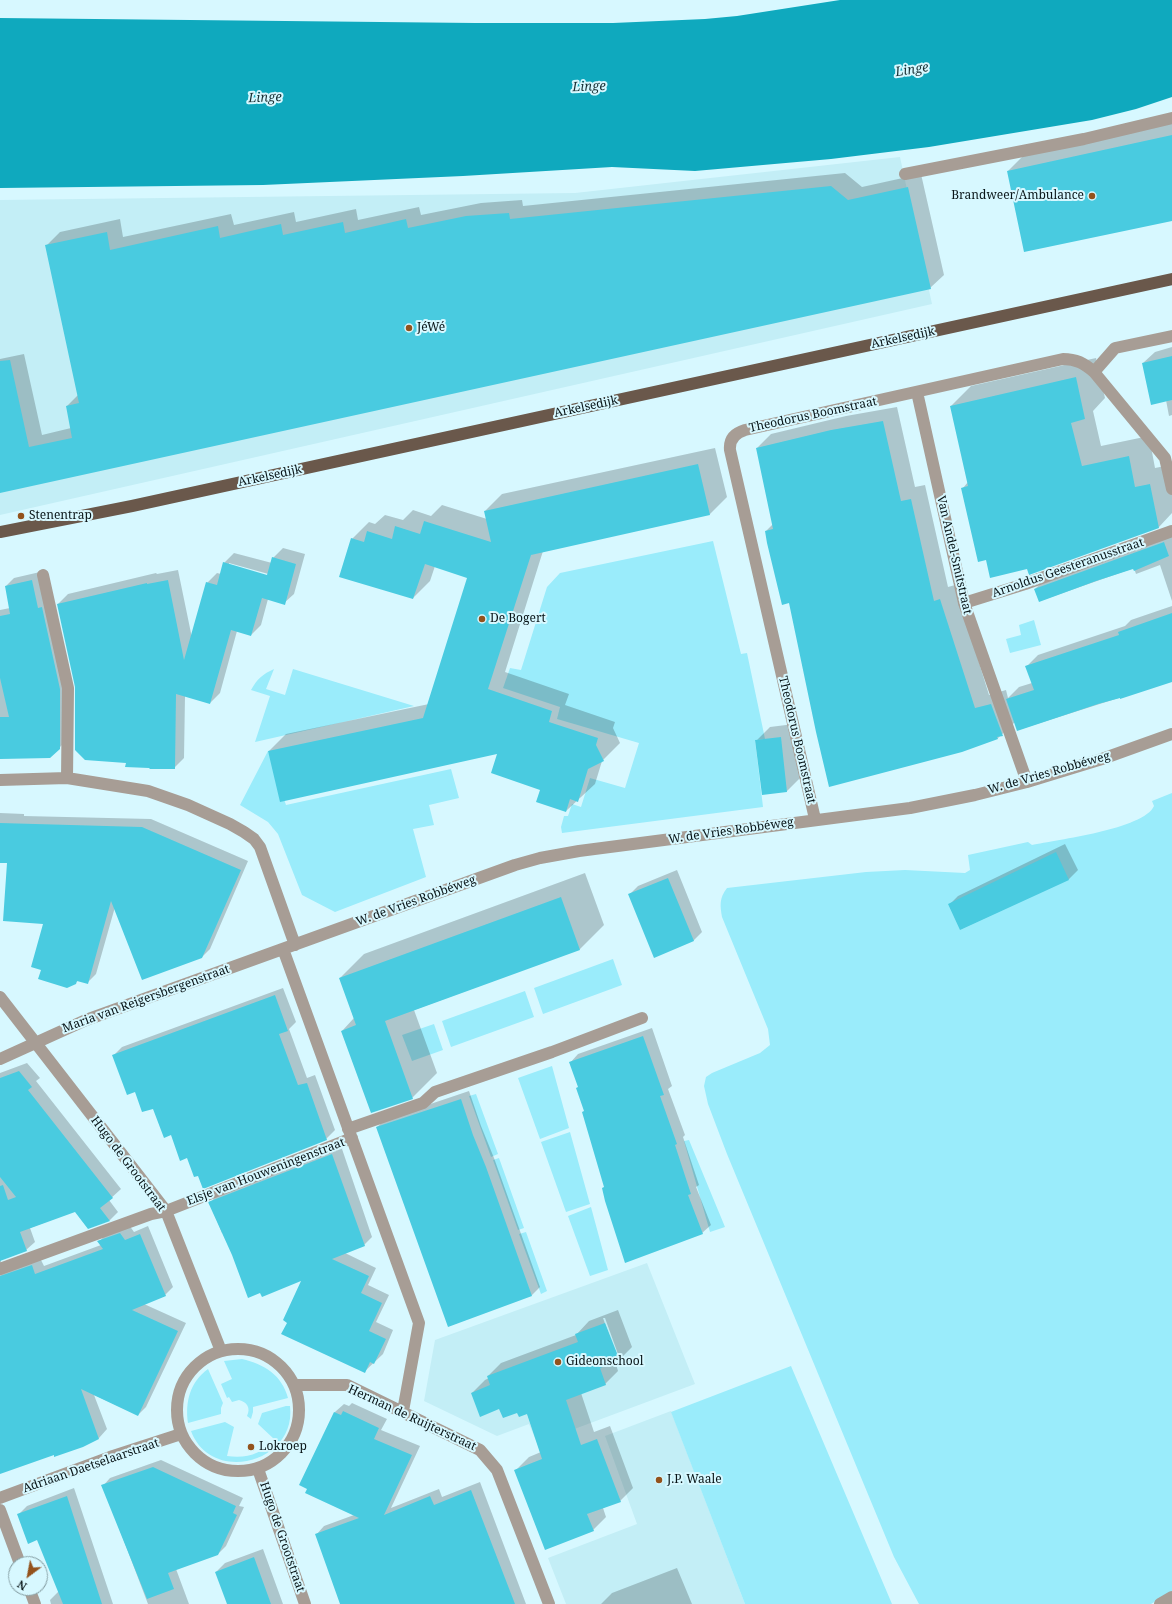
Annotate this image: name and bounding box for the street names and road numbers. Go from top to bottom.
street label: Arkelsedijk [870,324,936,352]
street label: Arkelsedijk [553,393,619,421]
street label: Theodorus Boomstraat [748,394,878,436]
street label: Arkelsedijk [237,462,303,490]
street label: Van Andel-Smitstraat [933,494,975,616]
street label: Arnoldus Geesteranusstraat [990,535,1146,601]
street label: Theodorus Boomstraat [775,675,819,805]
street label: W. de Vries Robbéweg [986,749,1112,797]
street label: W. de Vries Robbéweg [667,815,795,847]
street label: W. de Vries Robbéweg [354,873,478,929]
street label: Maria van Reigersbergenstraat [60,962,232,1036]
street label: Hugo de Grootstraat [87,1113,169,1215]
street label: Elsje van Houweningenstraat [185,1135,347,1209]
street label: Herman de Ruijterstraat [346,1382,478,1454]
street label: Adriaan Daetselaarstraat [21,1436,161,1496]
street label: Hugo de Grootstraat [256,1480,308,1594]

